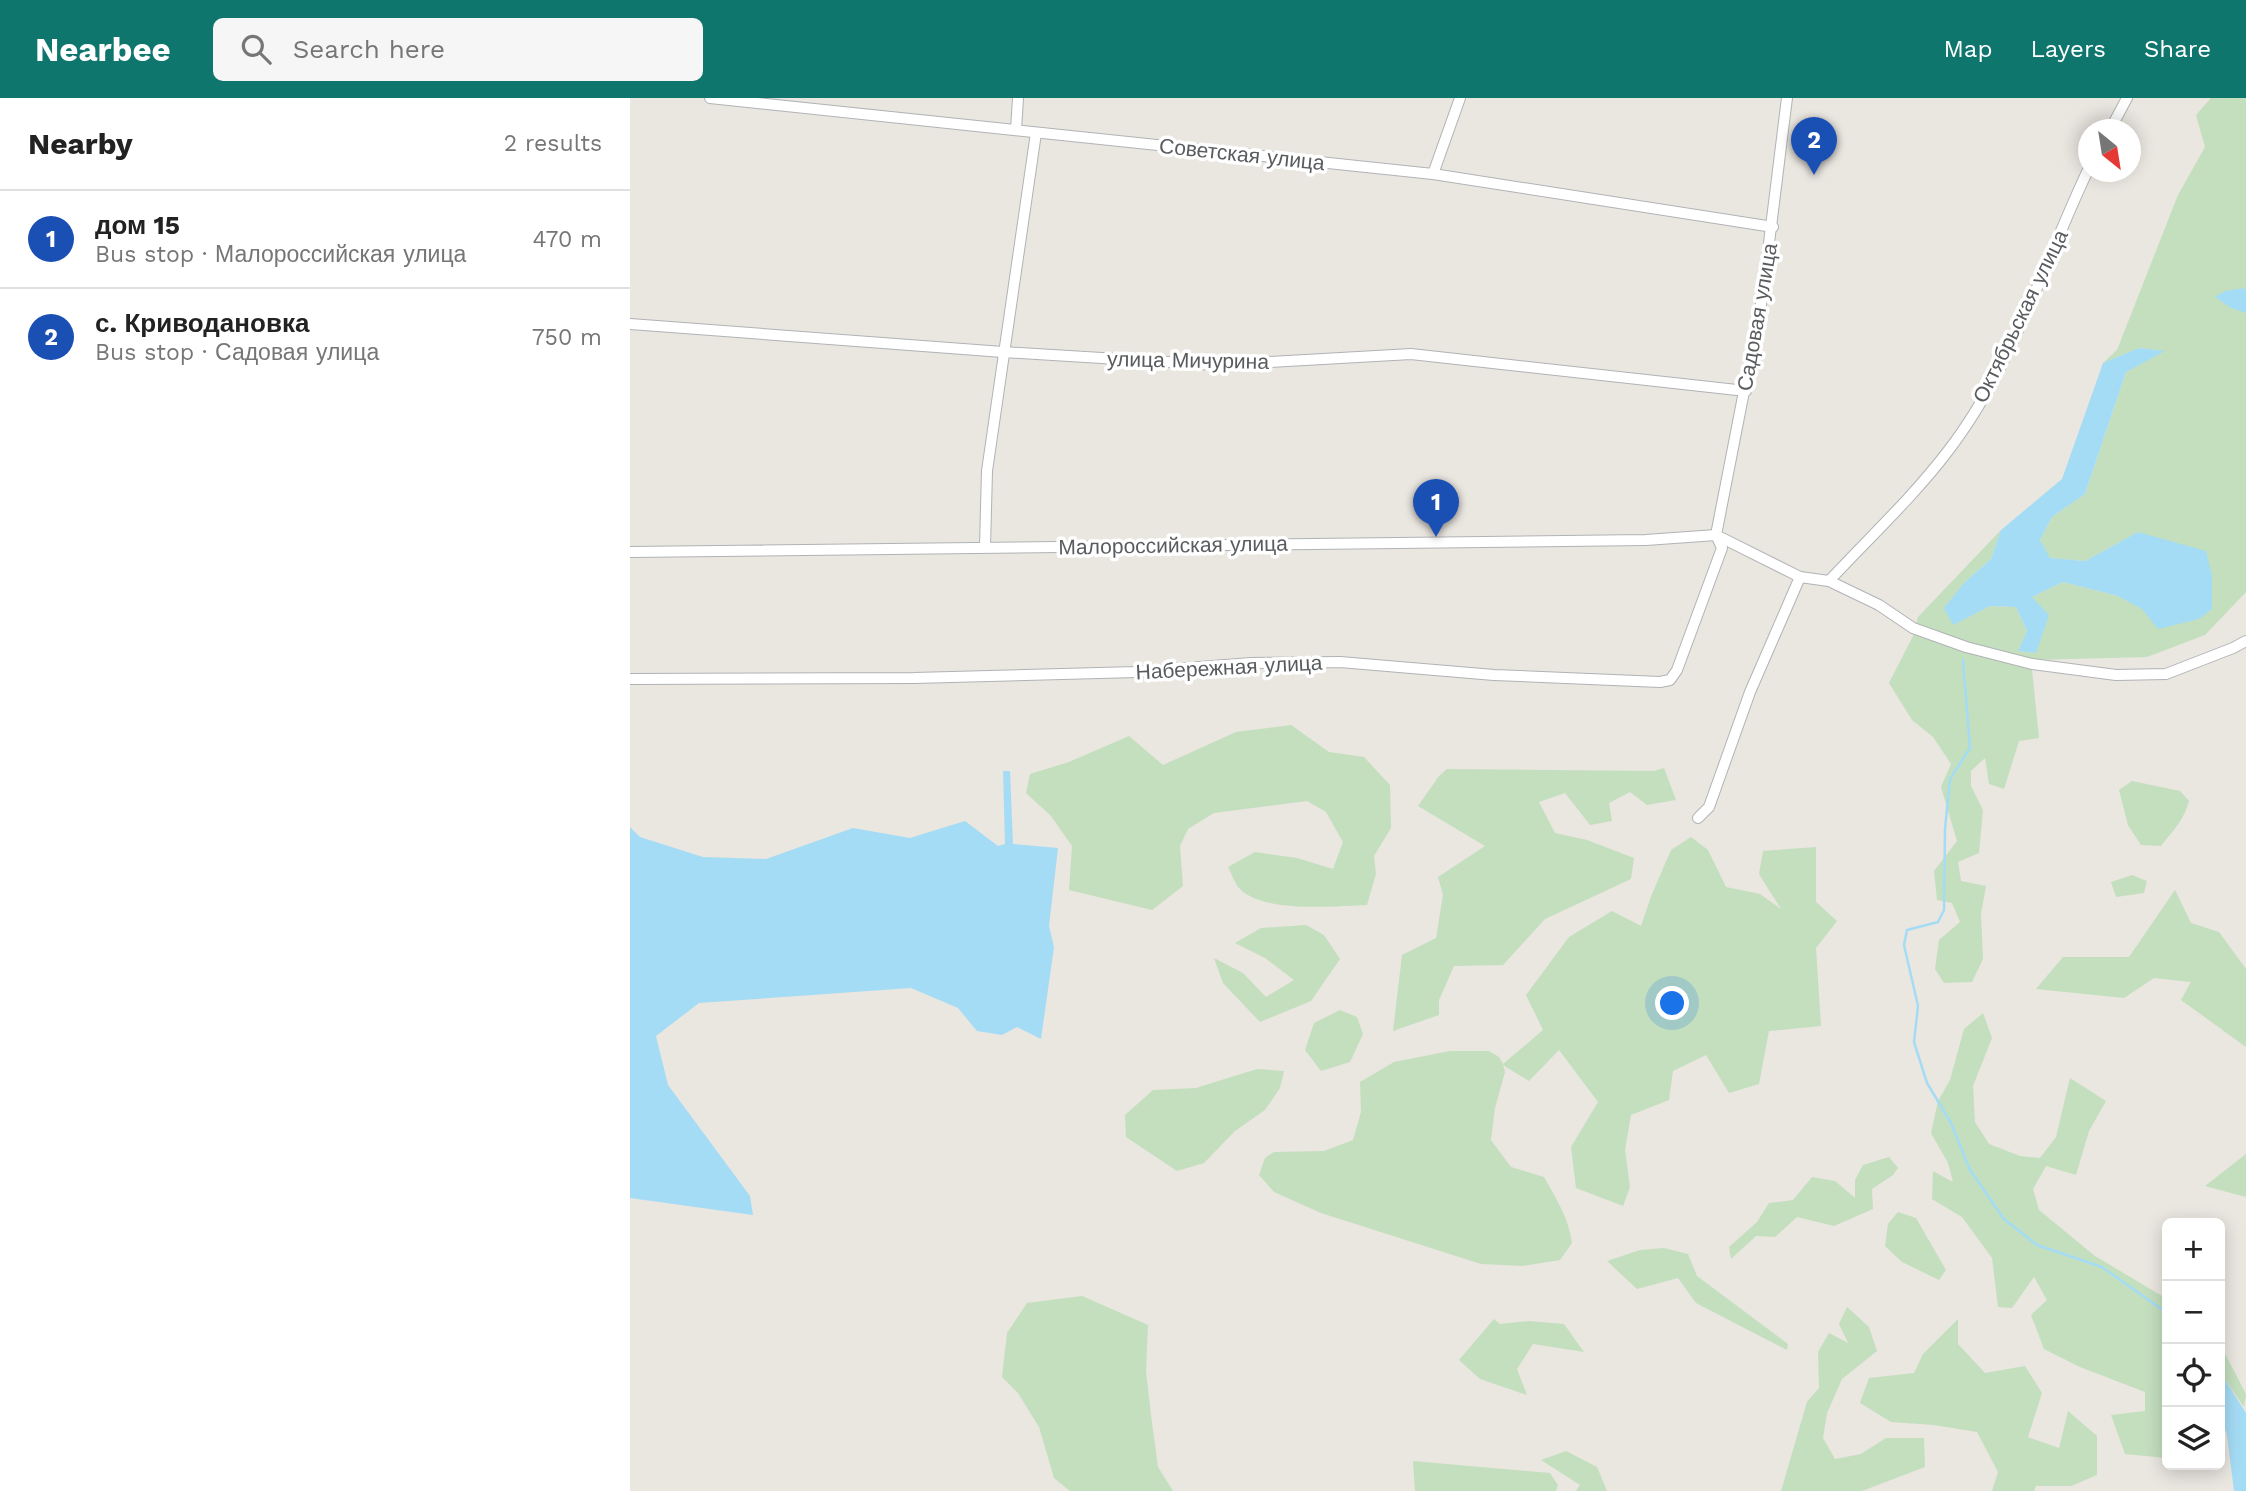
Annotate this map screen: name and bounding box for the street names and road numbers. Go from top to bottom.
street label: Советская улица [1158,133,1326,175]
street label: Октябрьская улица [1967,225,2073,407]
street label: Садовая улица [1732,241,1782,393]
street label: улица Мичурина [1107,346,1270,374]
street label: Малороссийская улица [1058,530,1288,560]
street label: Набережная улица [1135,650,1323,684]

